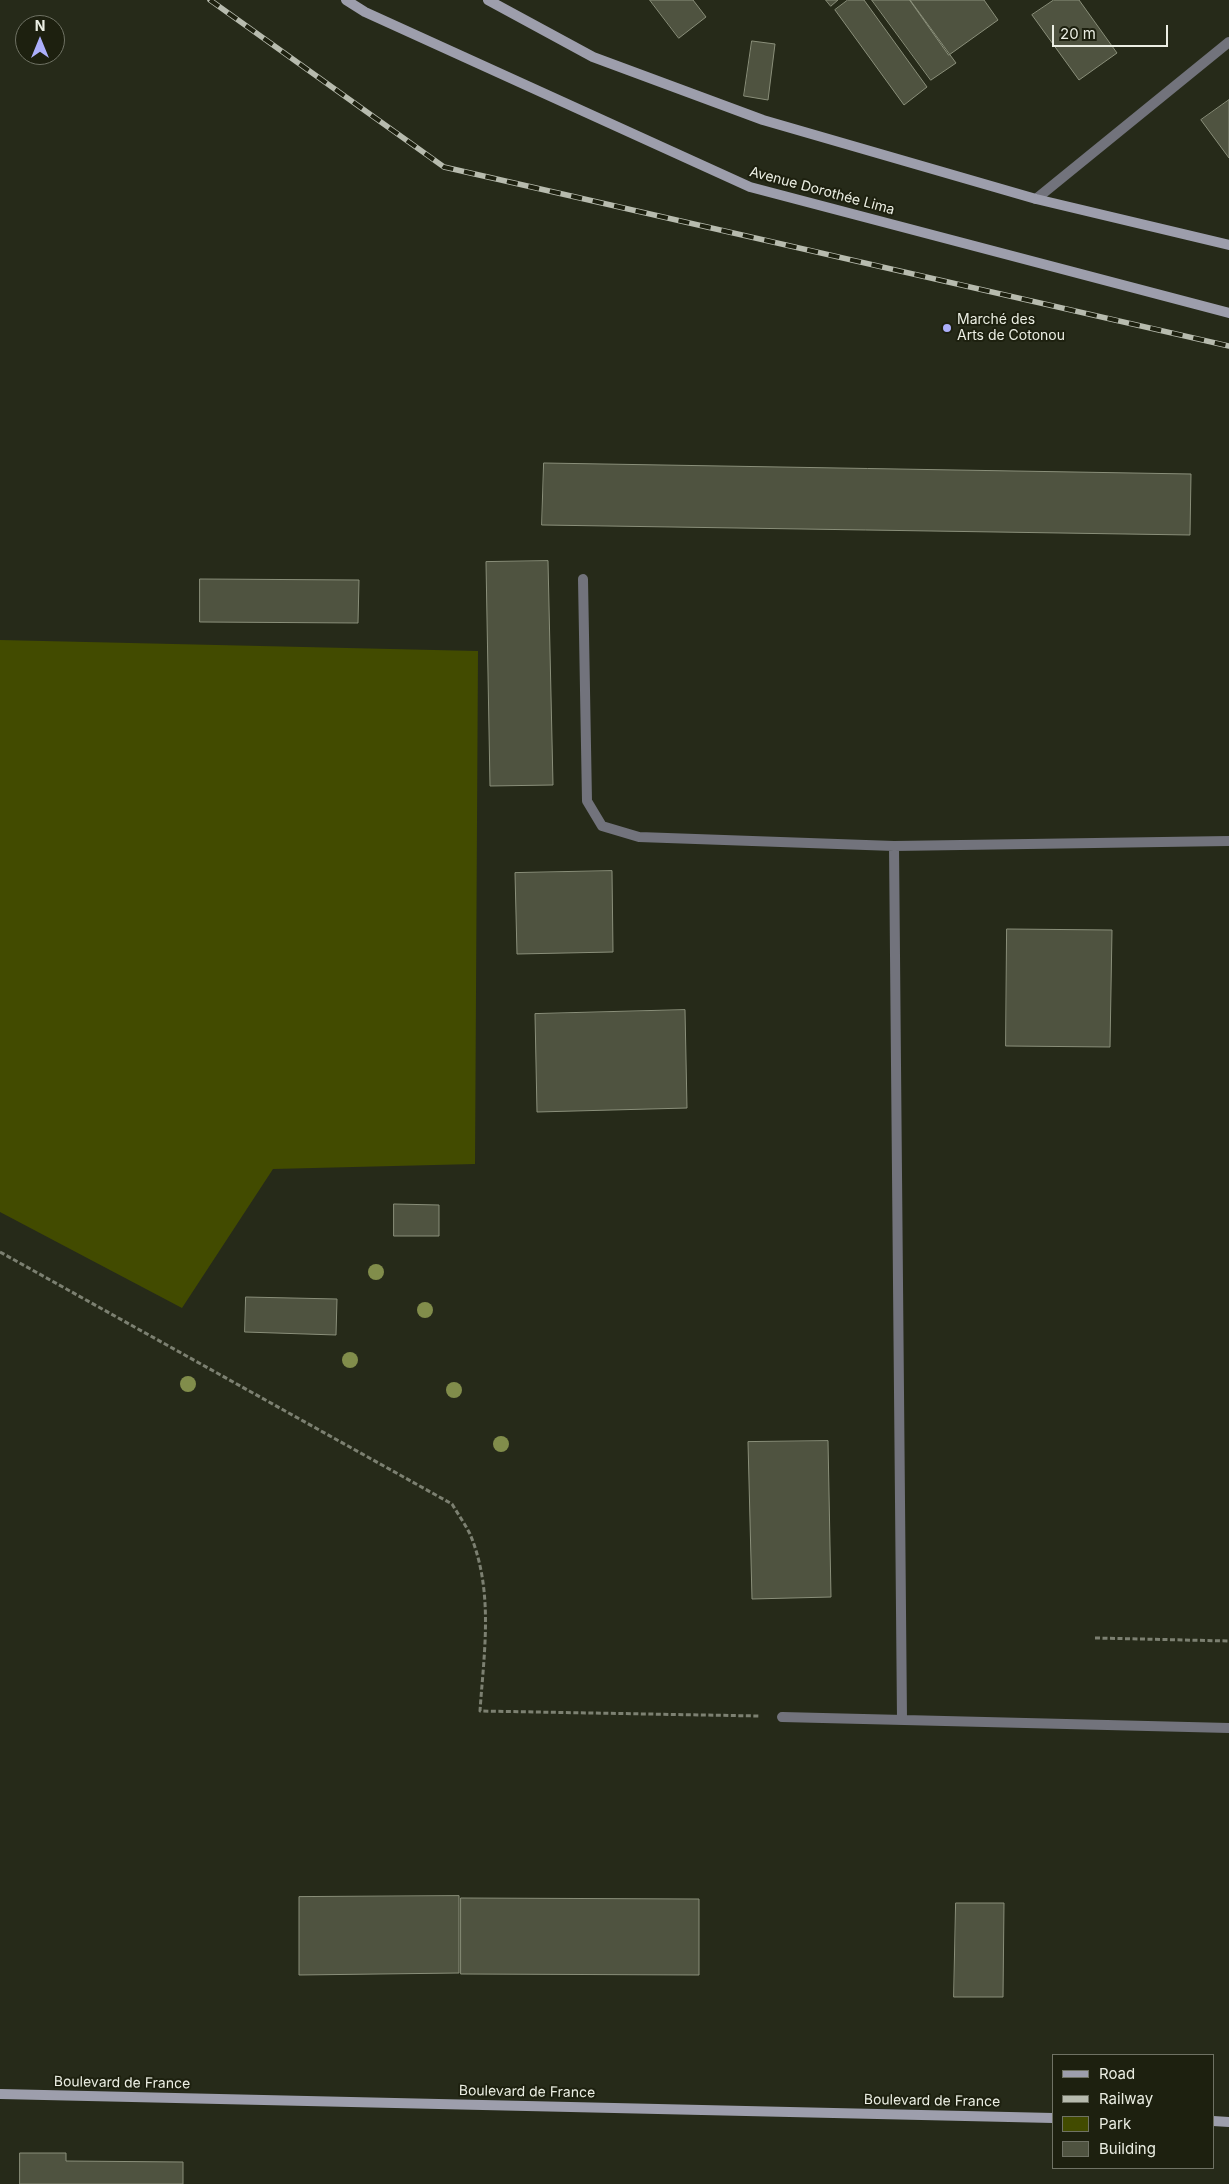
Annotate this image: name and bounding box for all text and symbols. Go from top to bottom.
north arrow [15,15,65,65]
scale bar [1054,15,1170,47]
text: N [35,17,45,34]
text: 20 m [1060,24,1096,43]
street label: Avenue Dorothée Lima [748,164,896,218]
place label: Marché des Arts de Cotonou [957,312,1065,344]
marker: Marché des Arts de Cotonou [941,322,953,334]
legend [1052,2054,1214,2169]
text: Road [1099,2064,1135,2083]
street label: Boulevard de France [54,2073,190,2093]
street label: Boulevard de France [459,2082,595,2102]
text: Railway [1099,2089,1153,2108]
street label: Boulevard de France [864,2091,1000,2111]
text: Park [1099,2114,1131,2133]
text: Building [1099,2139,1156,2158]

